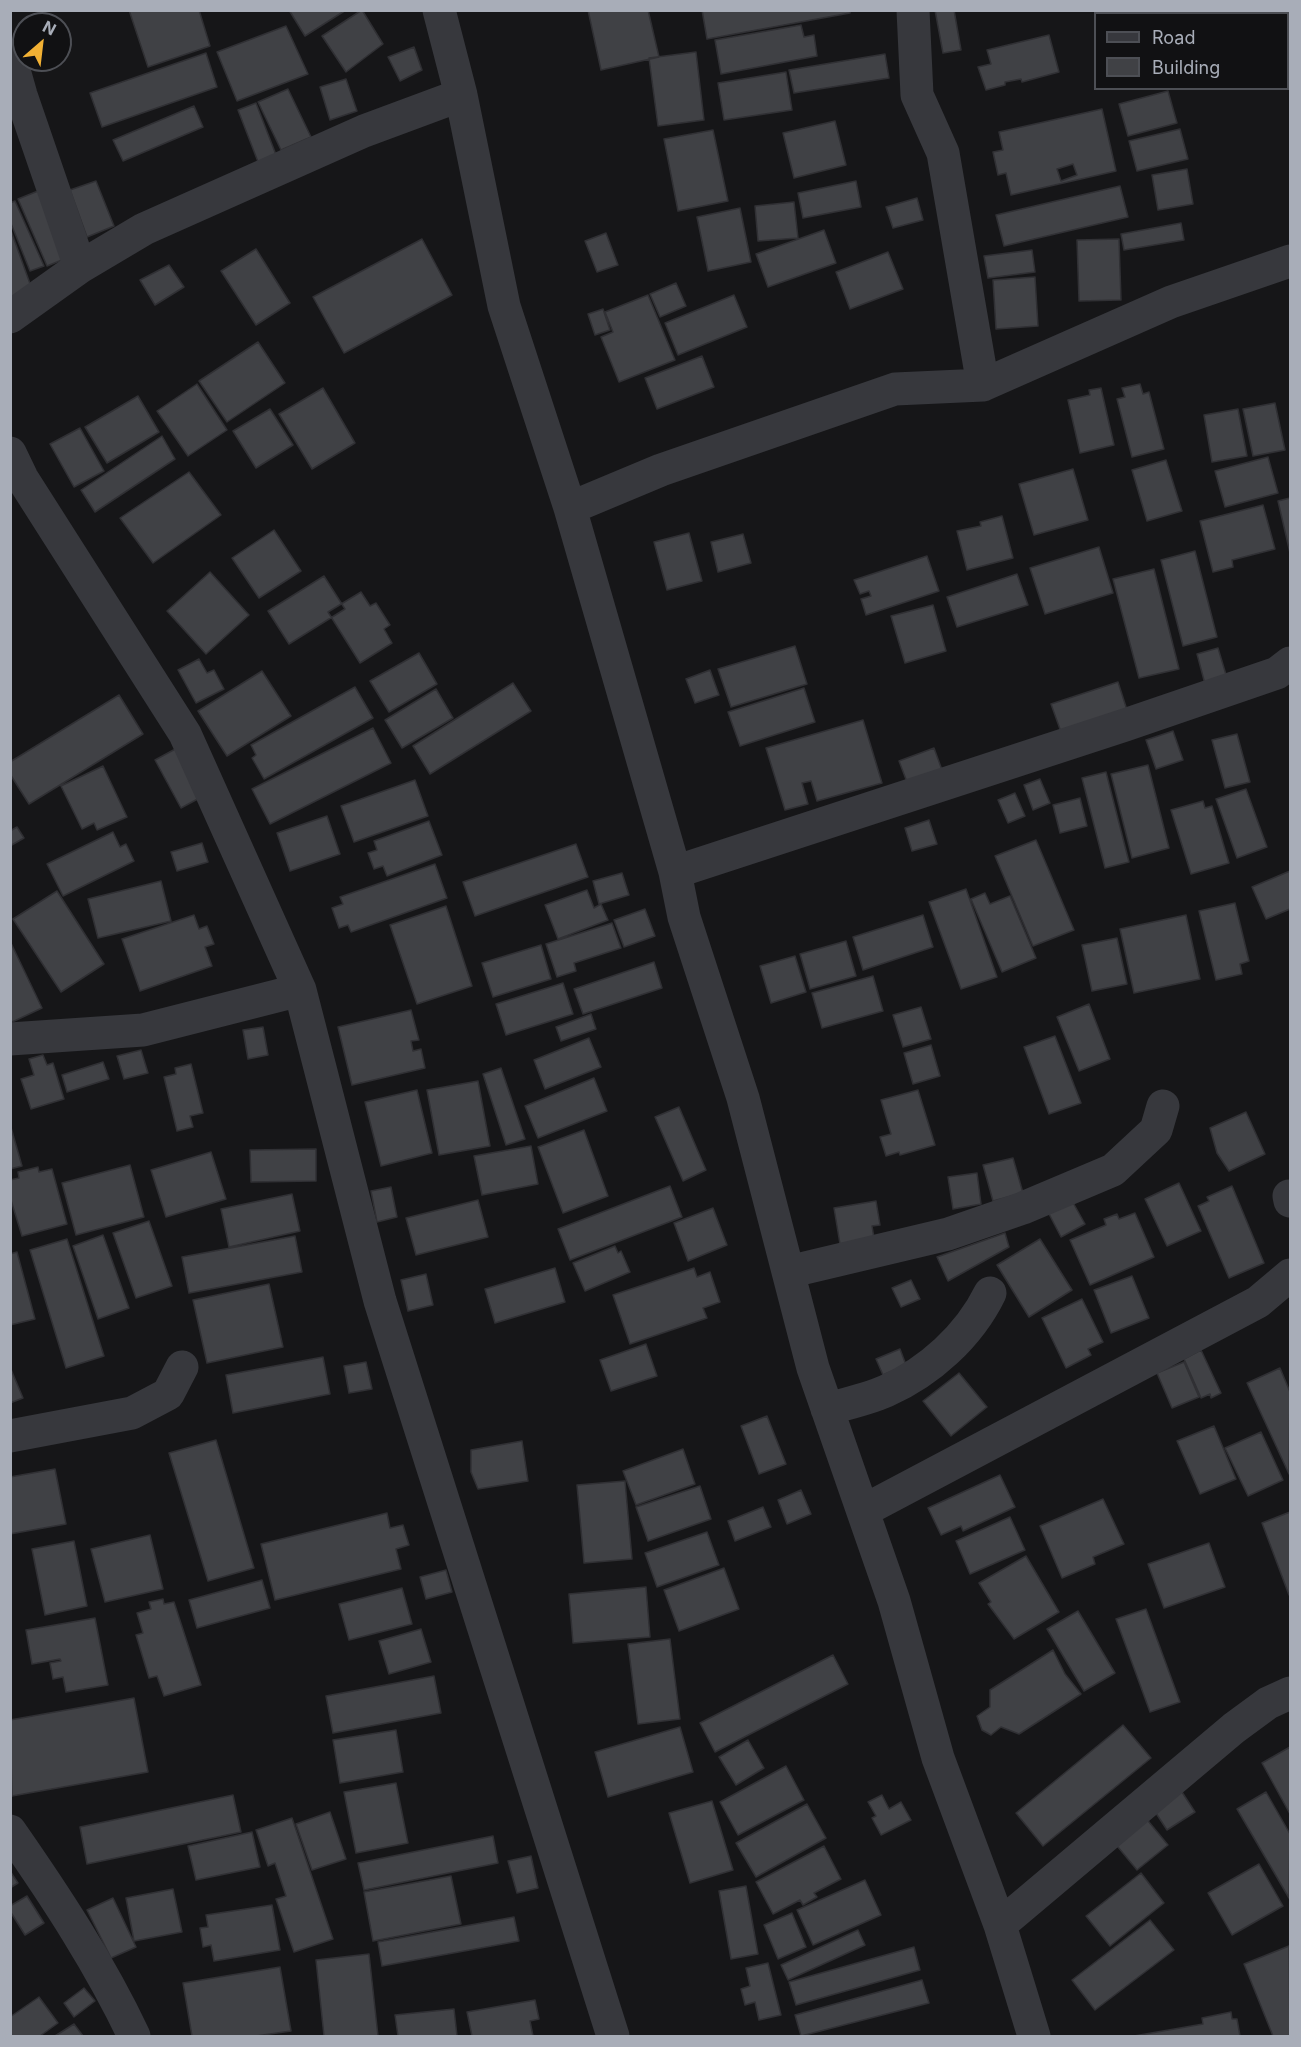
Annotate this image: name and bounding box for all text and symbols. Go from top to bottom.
north arrow [12,12,72,72]
legend [1094,12,1289,90]
text: N [39,16,60,40]
text: Road [1152,27,1195,48]
text: Building [1152,57,1220,78]

